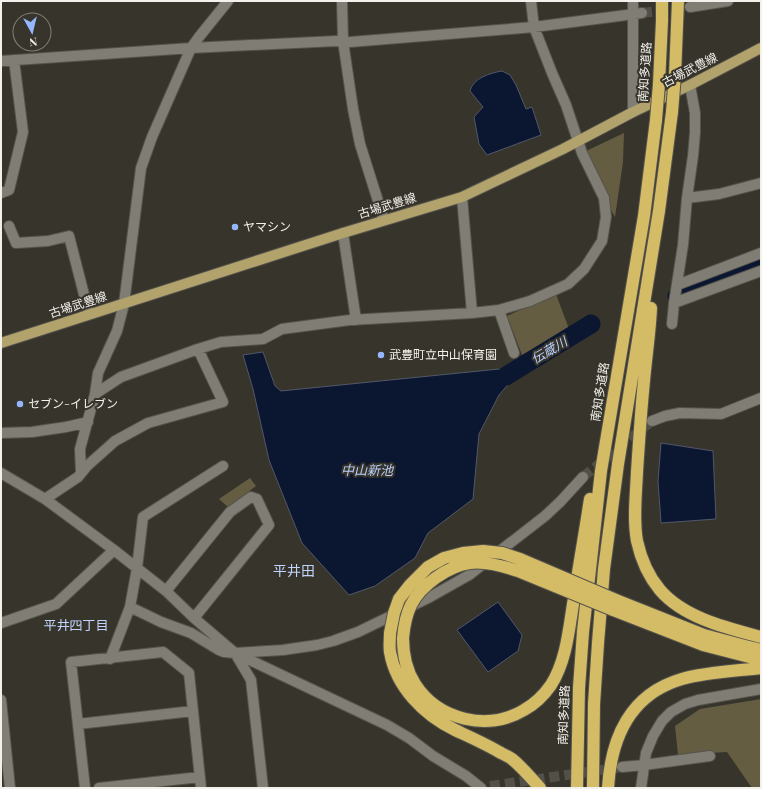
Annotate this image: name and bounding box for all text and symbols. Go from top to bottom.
north arrow [12,12,52,52]
text: N [28,34,38,50]
street label: 南知多道路 [634,41,654,102]
street label: 古場武豊線 [659,48,720,90]
street label: 古場武豊線 [356,189,418,221]
place label: ヤマシン [243,218,291,234]
marker: ヤマシン [230,222,240,232]
street label: 古場武豊線 [47,287,109,321]
water label: 伝蔵川 [528,331,572,367]
place label: 武豊町立中山保育園 [389,346,497,362]
marker: 武豊町立中山保育園 [376,350,386,360]
street label: 南知多道路 [586,361,612,423]
place label: セブン-イレブン [28,395,118,411]
marker: セブン-イレブン [15,399,25,409]
water label: 中山新池 [341,461,395,478]
district label: 平井田 [273,561,315,580]
district label: 平井四丁目 [43,616,109,633]
street label: 南知多道路 [554,685,572,745]

